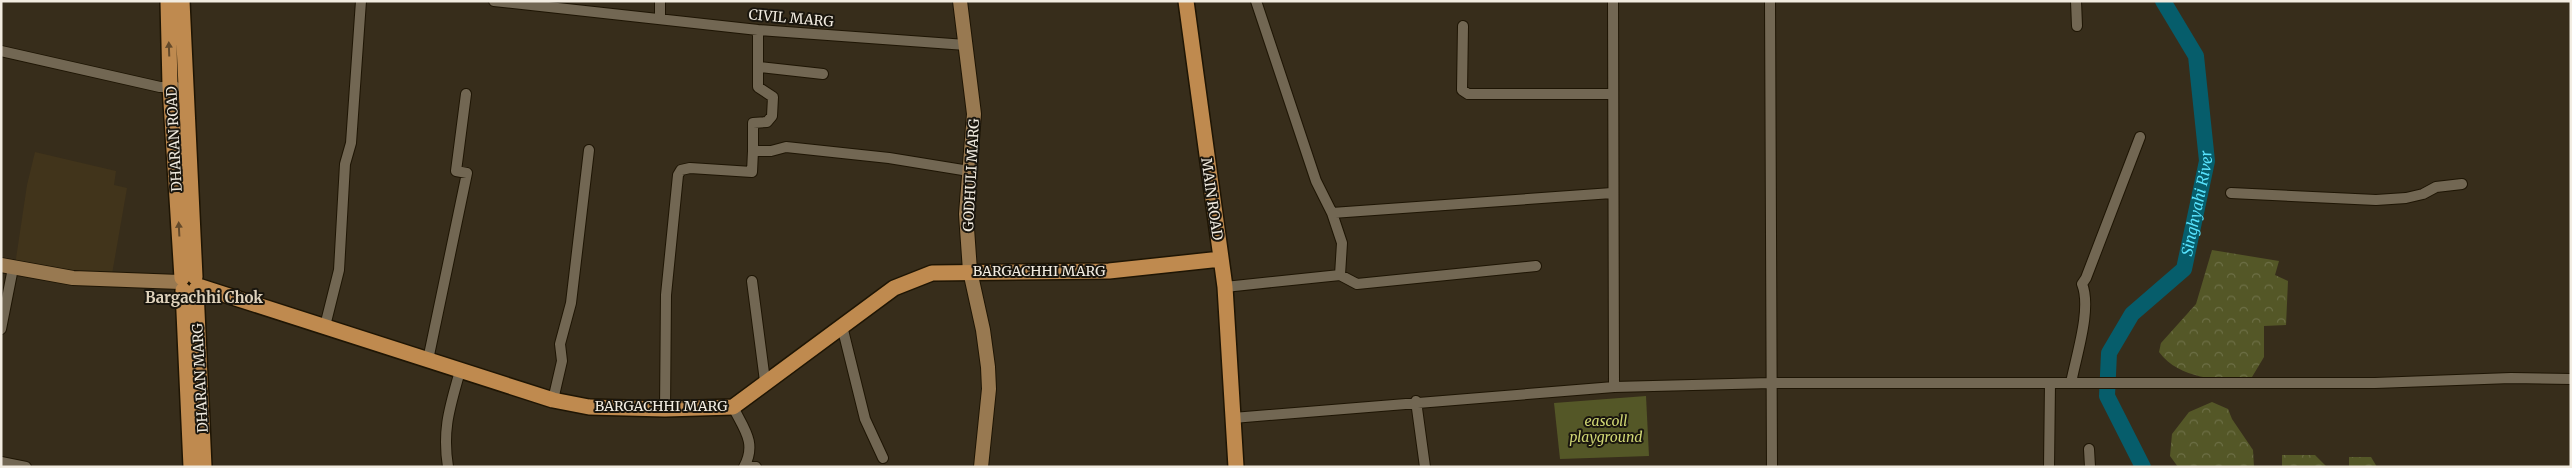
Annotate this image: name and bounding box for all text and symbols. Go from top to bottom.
street label: CIVIL MARG [748,5,834,31]
one-way arrow [165,41,173,57]
street label: DHARAN ROAD [162,85,186,192]
street label: GODHULI MARG [959,118,983,232]
water label: Singhyahi River [2177,149,2216,258]
street label: MAIN ROAD [1197,157,1227,242]
one-way arrow [174,221,182,237]
street label: BARGACHHI MARG [973,262,1105,280]
district label: Bargachhi Chok [145,288,263,307]
street label: DHARAN MARG [188,323,212,433]
street label: BARGACHHI MARG [595,397,727,415]
park label: eascoll playground [1569,412,1643,446]

